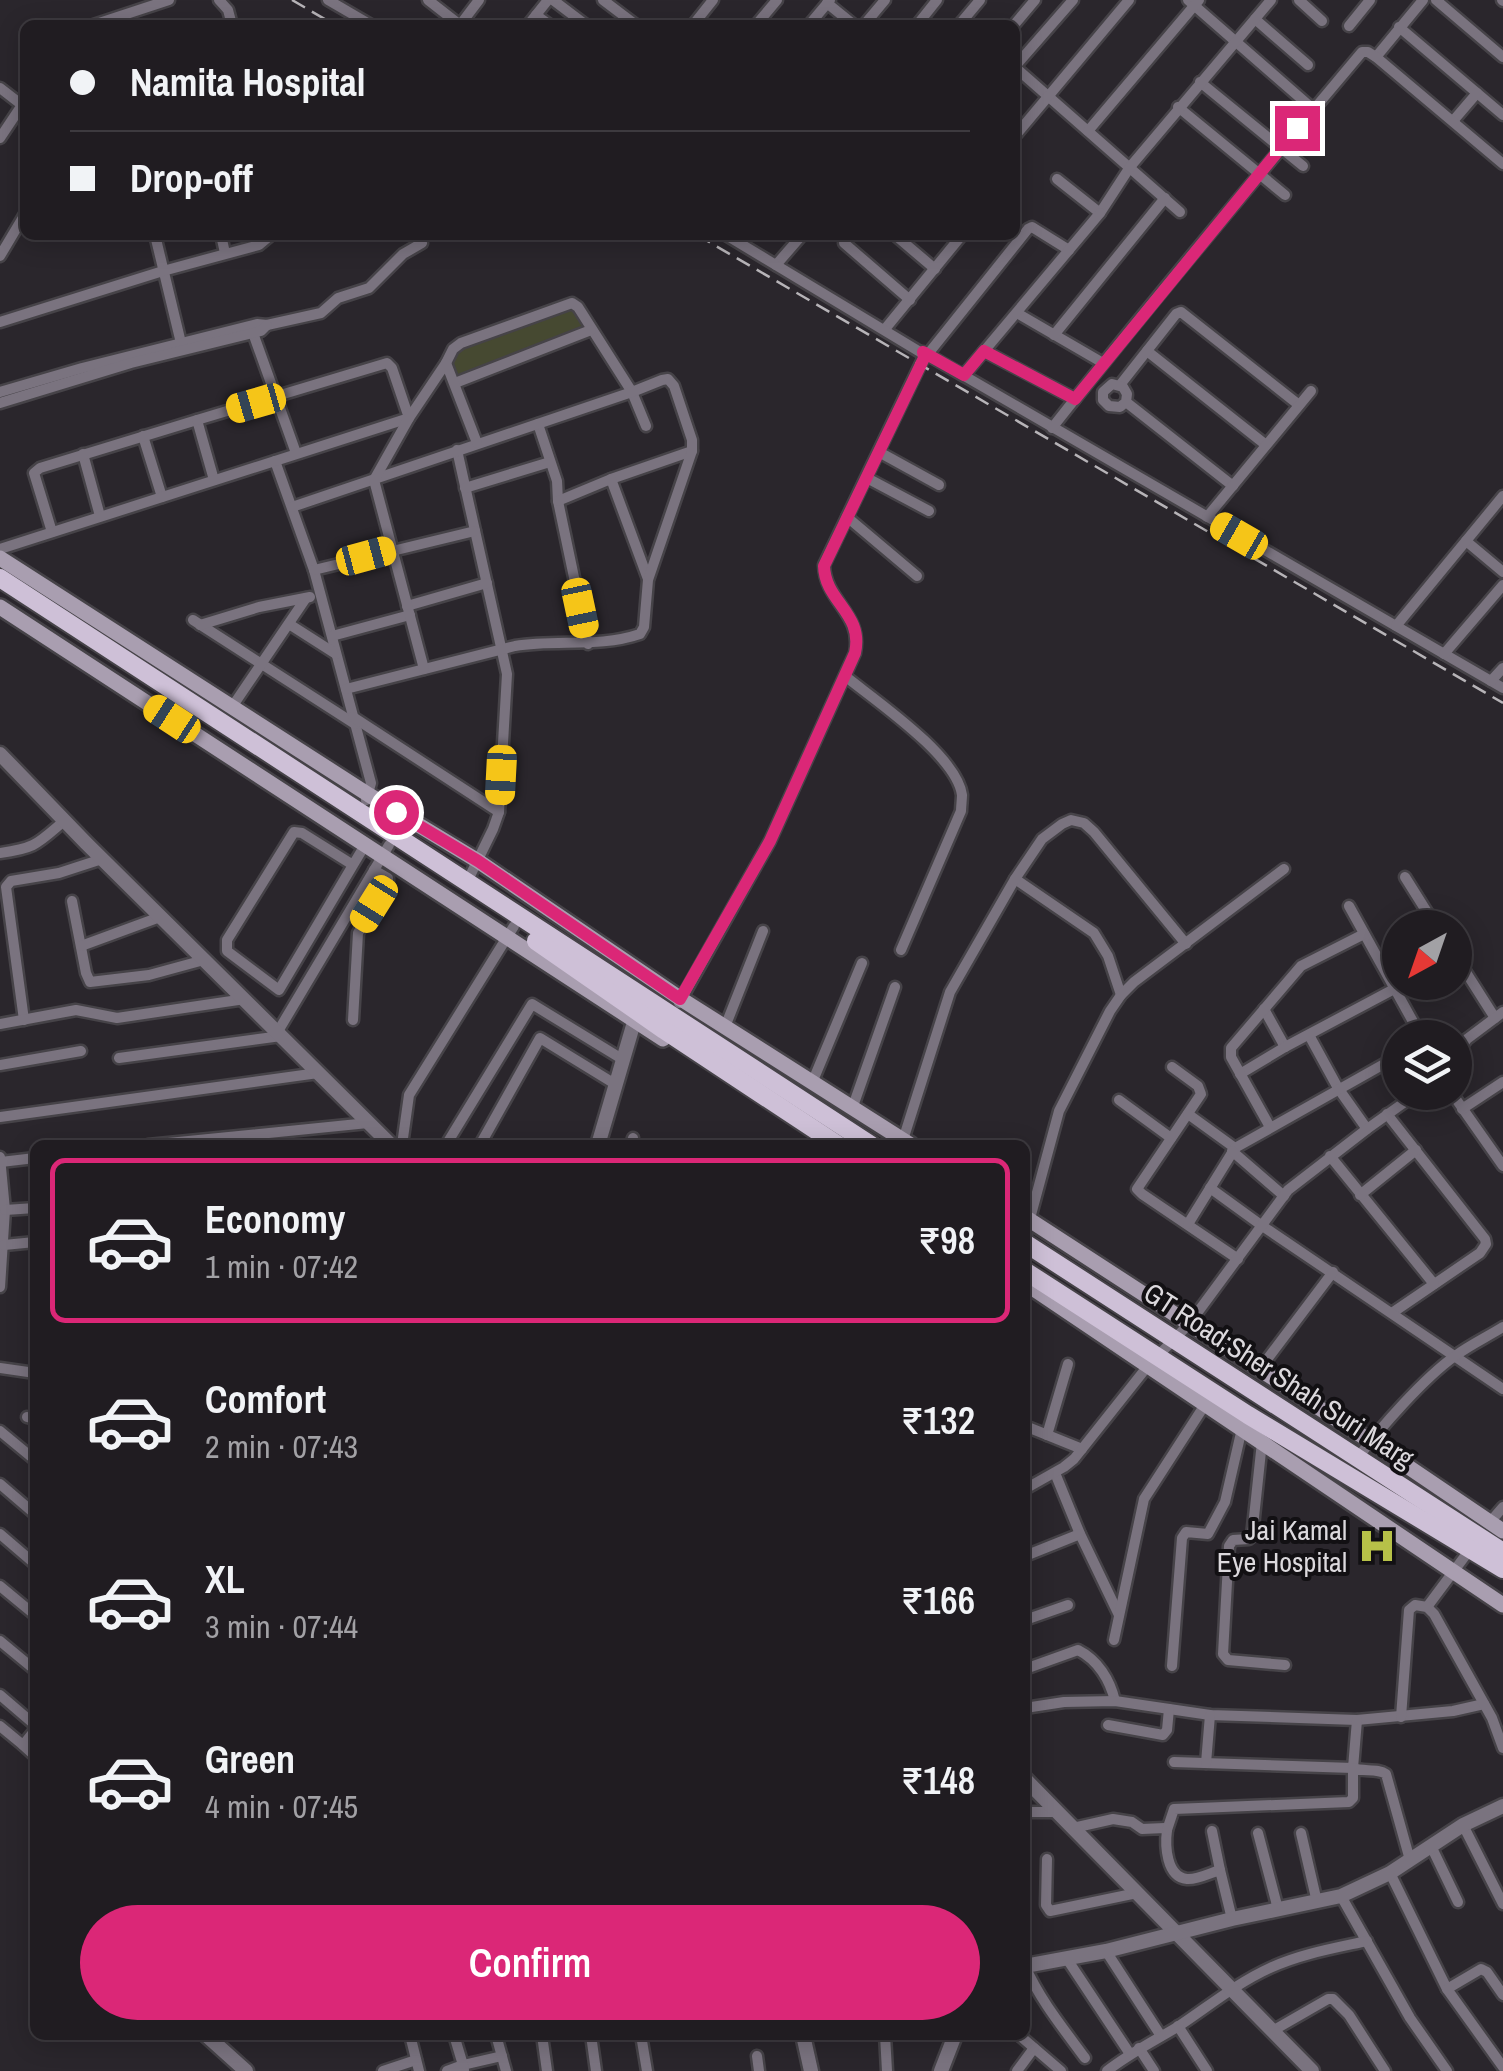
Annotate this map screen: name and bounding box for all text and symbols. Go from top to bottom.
text: Namita Hospital [130,57,366,108]
route end [1275,106,1320,151]
text: Drop-off [130,153,253,204]
car [223,380,289,426]
car [1206,508,1272,564]
car [333,534,399,578]
car [559,576,601,640]
car [139,690,205,748]
car [484,744,518,806]
route start [374,790,419,835]
car [345,871,403,937]
north arrow [1382,910,1472,1000]
map controls [1382,910,1472,1110]
button: layers [1382,1020,1472,1110]
text: Economy [205,1194,345,1245]
icon: car [85,1196,175,1286]
text: ₹98 [919,1215,975,1266]
text: 1 min · 07:42 [205,1245,358,1288]
street label: GT Road;Sher Shah Suri Marg [1137,1273,1422,1477]
text: Comfort [205,1374,326,1425]
icon: car [85,1376,175,1466]
text: ₹132 [901,1395,975,1446]
text: 2 min · 07:43 [205,1425,358,1468]
place label: Jai Kamal Eye Hospital [1217,1511,1347,1581]
hospital icon: Jai Kamal Eye Hospital [1356,1525,1398,1567]
text: XL [205,1554,245,1605]
icon: car [85,1556,175,1646]
text: ₹166 [901,1575,975,1626]
text: 3 min · 07:44 [205,1605,358,1648]
text: Green [205,1734,295,1785]
icon: car [85,1736,175,1826]
text: ₹148 [901,1755,975,1806]
text: 4 min · 07:45 [205,1785,358,1828]
button: Confirm [80,1905,980,2020]

